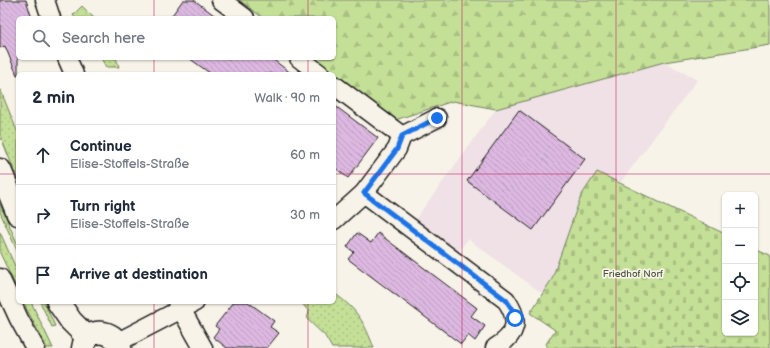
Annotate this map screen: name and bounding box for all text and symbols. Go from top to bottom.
search box [16,16,336,60]
icon: search [30,27,52,49]
text: Search here [62,29,145,48]
text: 2 min [32,88,75,108]
text: Walk · 90 m [254,90,320,106]
route end [428,109,446,127]
text: Continue [70,137,132,156]
icon: ahead [32,144,54,166]
text: 60 m [290,147,320,163]
text: Elise-Stoffels-Straße [70,156,189,172]
map controls [722,192,758,336]
button: + [722,192,758,228]
text: Turn right [70,197,135,216]
icon: right [32,204,54,226]
text: 30 m [290,207,320,223]
text: Elise-Stoffels-Straße [70,216,189,232]
button: − [722,228,758,264]
icon: arrive [32,264,54,286]
button: locate [722,264,758,300]
text: Arrive at destination [70,265,208,284]
park label: Friedhof Norf [603,268,663,280]
button: layers [722,300,758,336]
route start [506,309,524,327]

